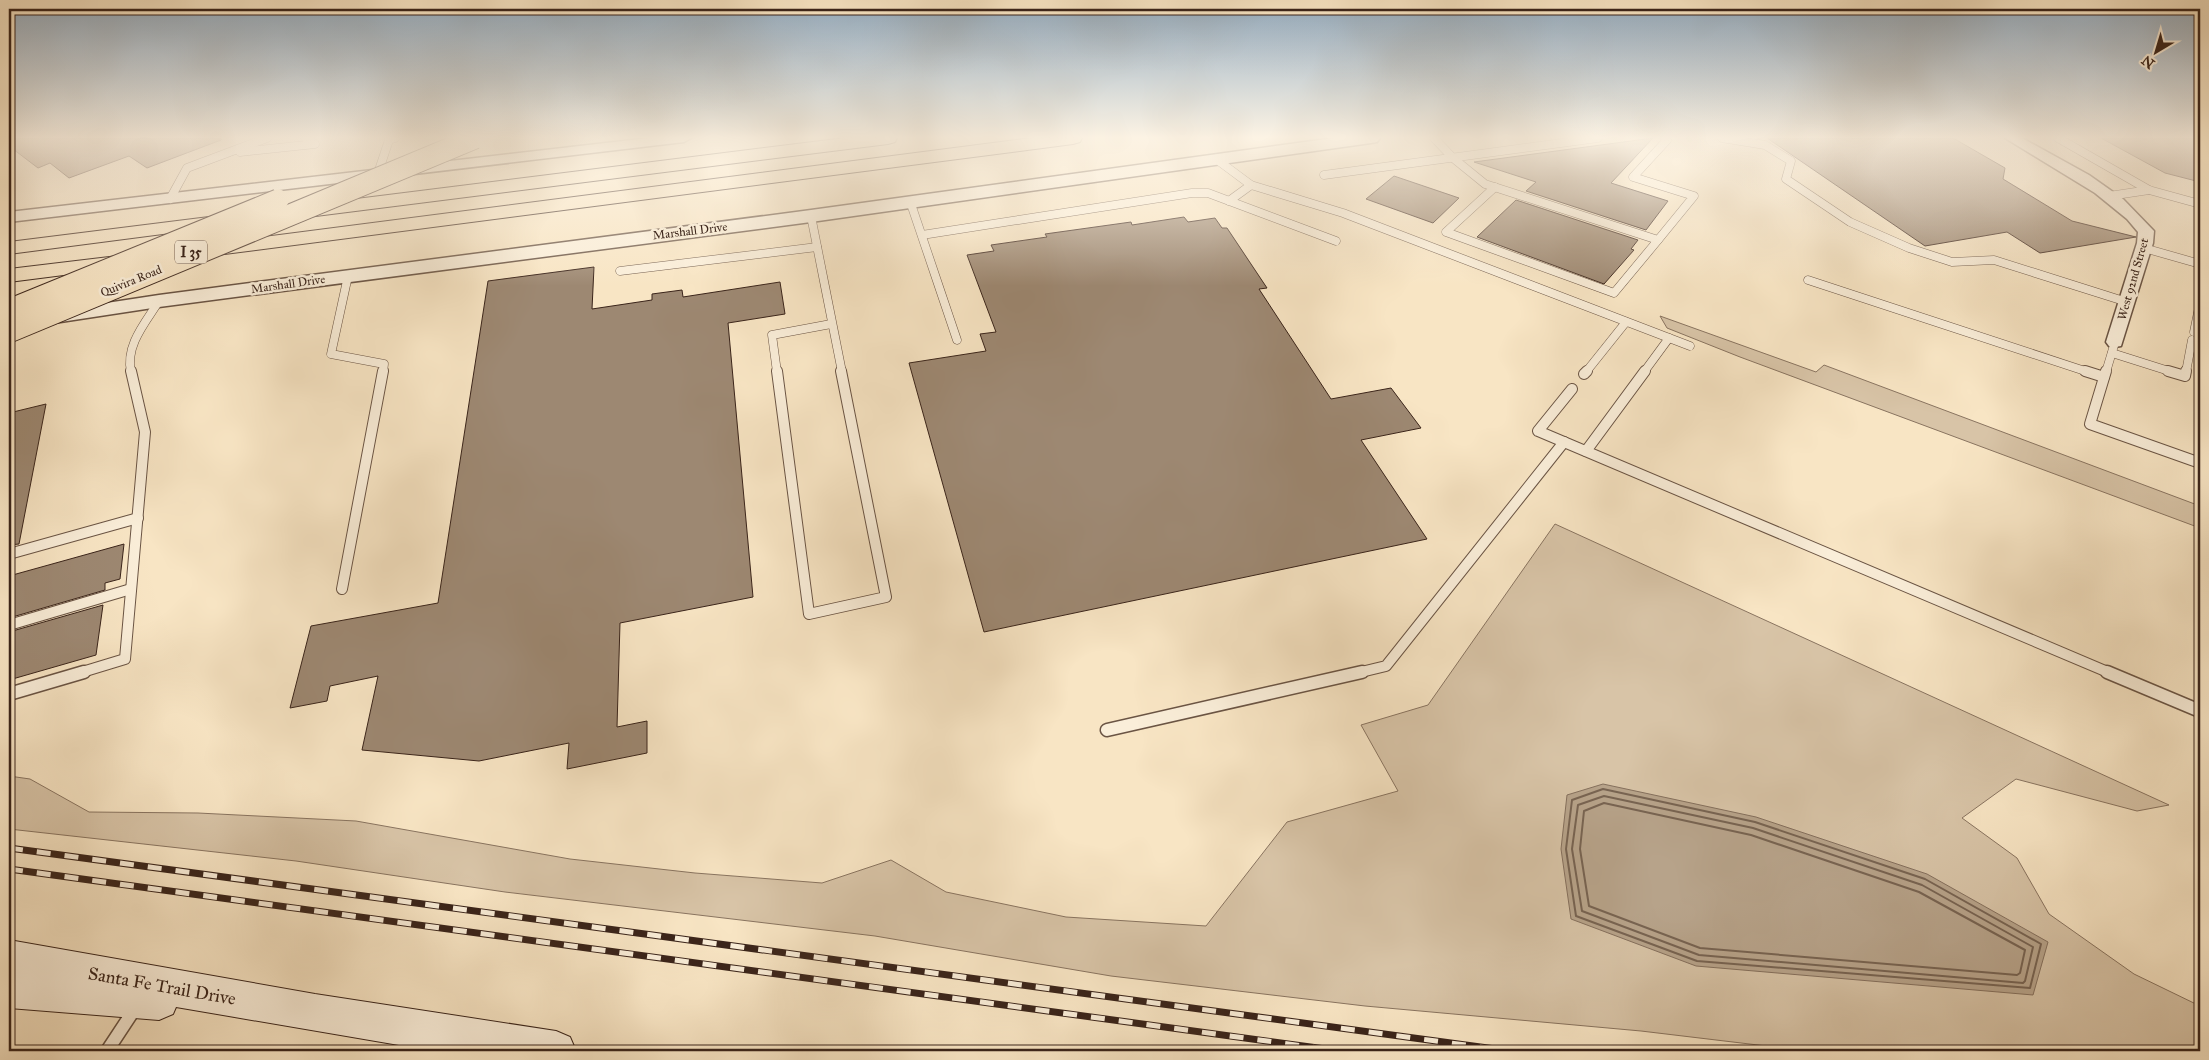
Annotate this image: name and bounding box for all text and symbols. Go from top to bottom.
north arrow [2132,28,2182,78]
text: N [2138,51,2158,72]
street label: Marshall Drive [652,219,728,243]
street label: West 92nd Street [2115,236,2152,321]
road number: I 35 [175,240,207,264]
street label: Quivira Road [98,262,164,300]
street label: Marshall Drive [250,272,326,296]
street label: Santa Fe Trail Drive [86,962,238,1010]

